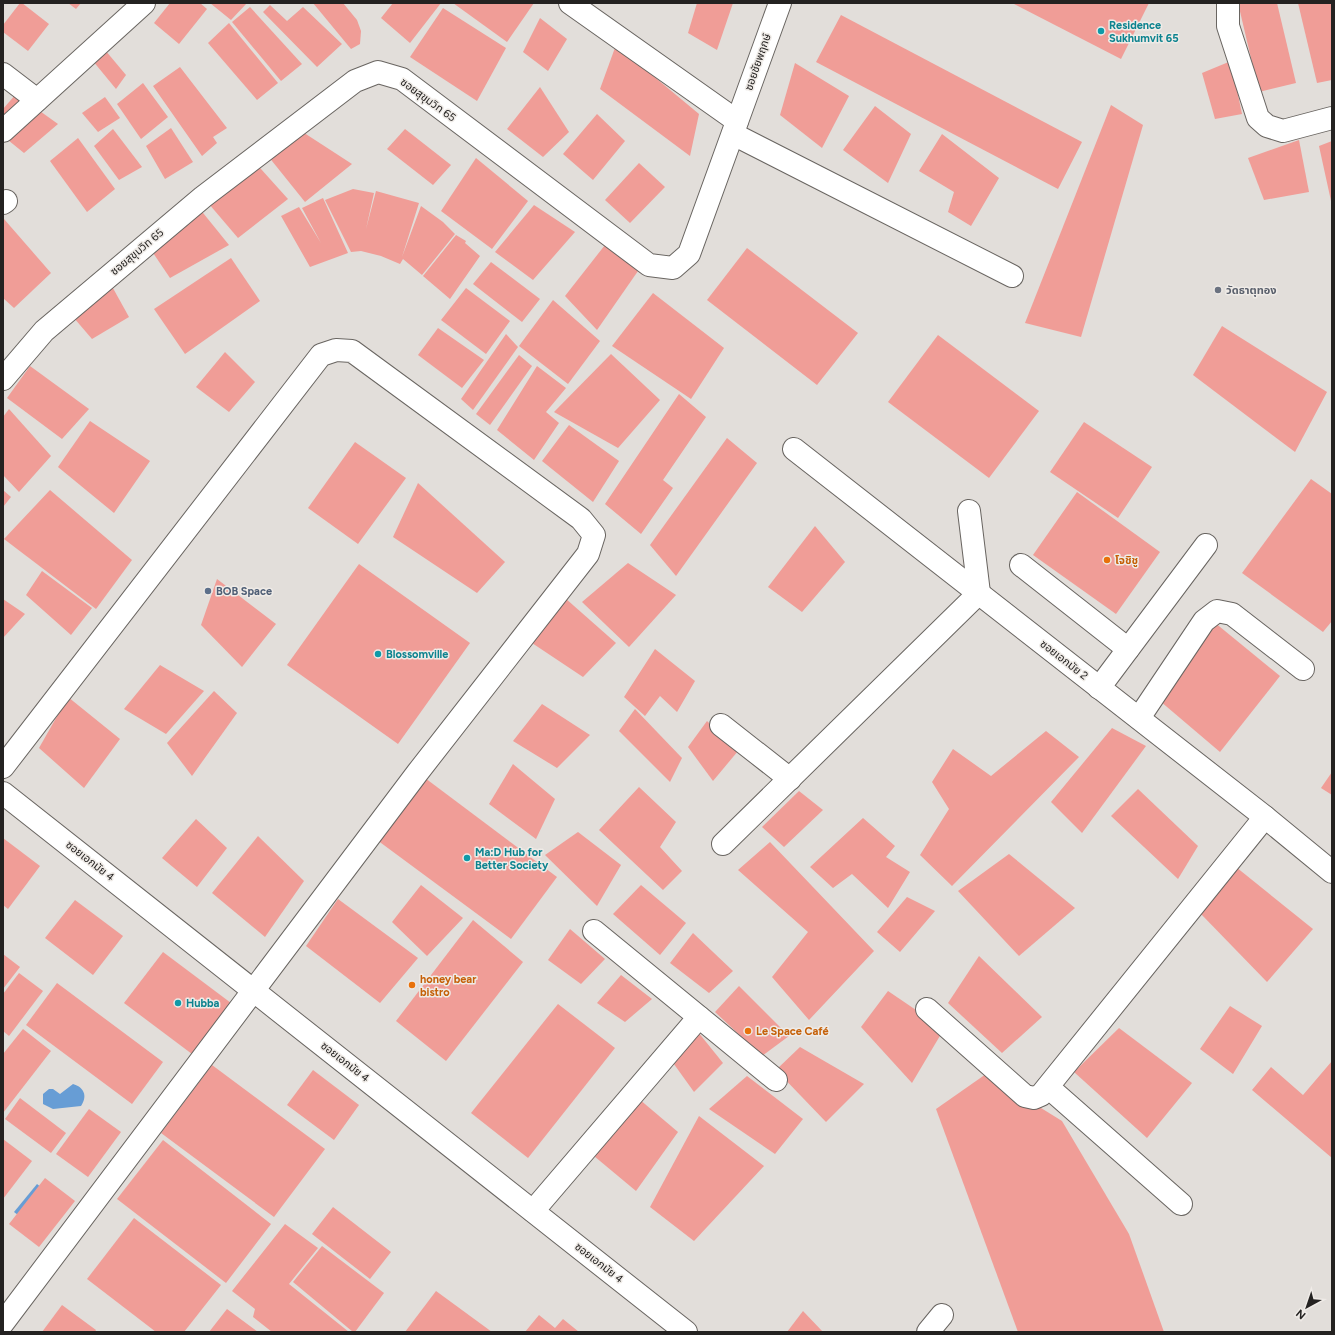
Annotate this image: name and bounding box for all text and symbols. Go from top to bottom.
place label: Residence Sukhumvit 65 [1109,19,1179,45]
marker: Residence Sukhumvit 65 [1096,26,1106,36]
street label: ซอยชัยพฤกษ์ [742,32,774,92]
street label: ซอยสุขุมวิท 65 [398,76,458,124]
street label: ซอยสุขุมวิท 65 [108,226,166,278]
place label: วัดธาตุทอง [1226,284,1277,297]
marker: วัดธาตุทอง [1213,285,1223,295]
place label: โจชิชู [1115,554,1138,567]
marker: โจชิชู [1102,555,1112,565]
place label: BOB Space [216,585,272,598]
marker: BOB Space [203,586,213,596]
street label: ซอยเอกมัย 2 [1037,637,1091,683]
place label: Blossomville [386,648,448,661]
marker: Blossomville [373,649,383,659]
street label: ซอยเอกมัย 4 [63,838,117,884]
place label: Ma:D Hub for Better Society [475,846,549,872]
marker: Ma:D Hub for Better Society [462,853,472,863]
place label: honey bear bistro [420,973,477,999]
marker: honey bear bistro [407,980,417,990]
place label: Hubba [186,997,220,1010]
marker: Hubba [173,998,183,1008]
place label: Le Space Café [756,1025,829,1038]
marker: Le Space Café [743,1026,753,1036]
street label: ซอยเอกมัย 4 [318,1039,372,1085]
street label: ซอยเอกมัย 4 [572,1240,626,1286]
north arrow [1287,1287,1327,1327]
text: N [1293,1307,1308,1322]

